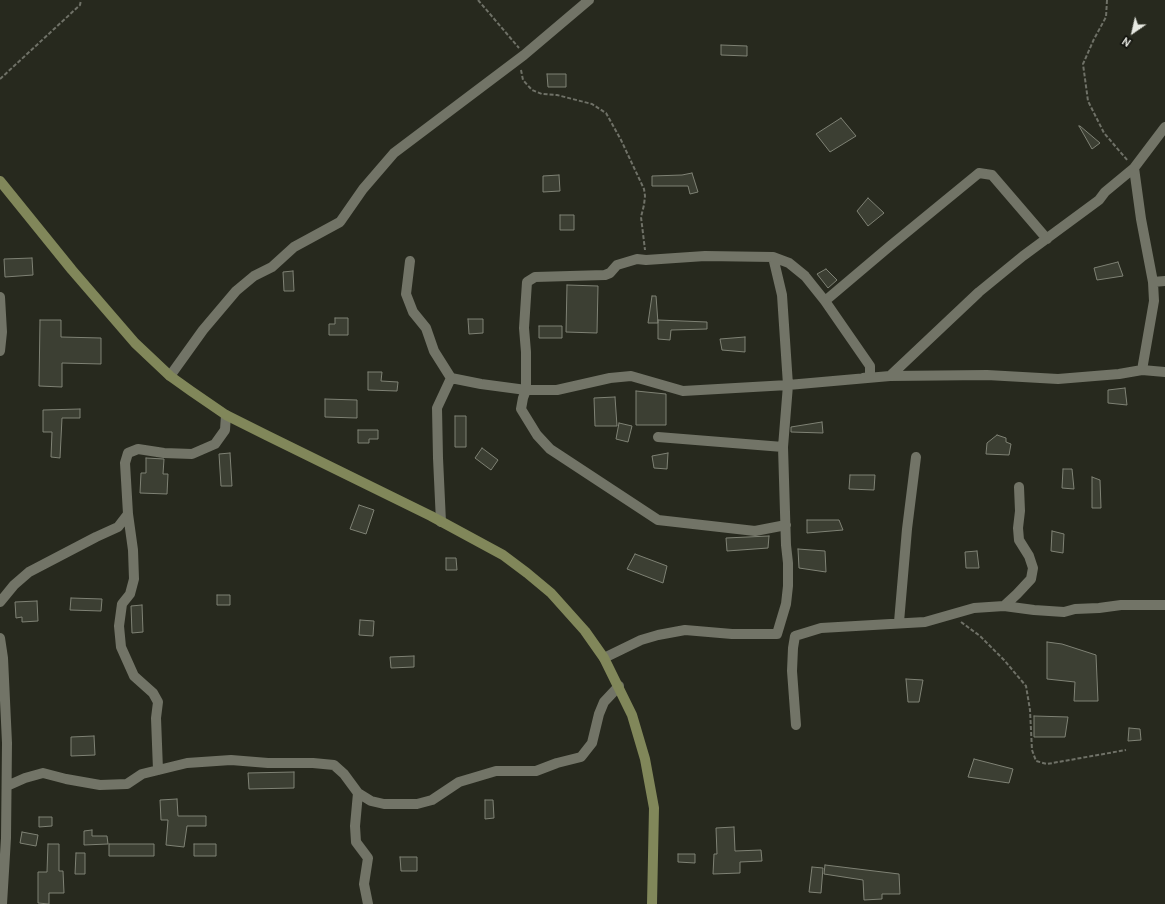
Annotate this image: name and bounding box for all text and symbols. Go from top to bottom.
north arrow [1113,12,1153,52]
text: N [1119,34,1133,50]

